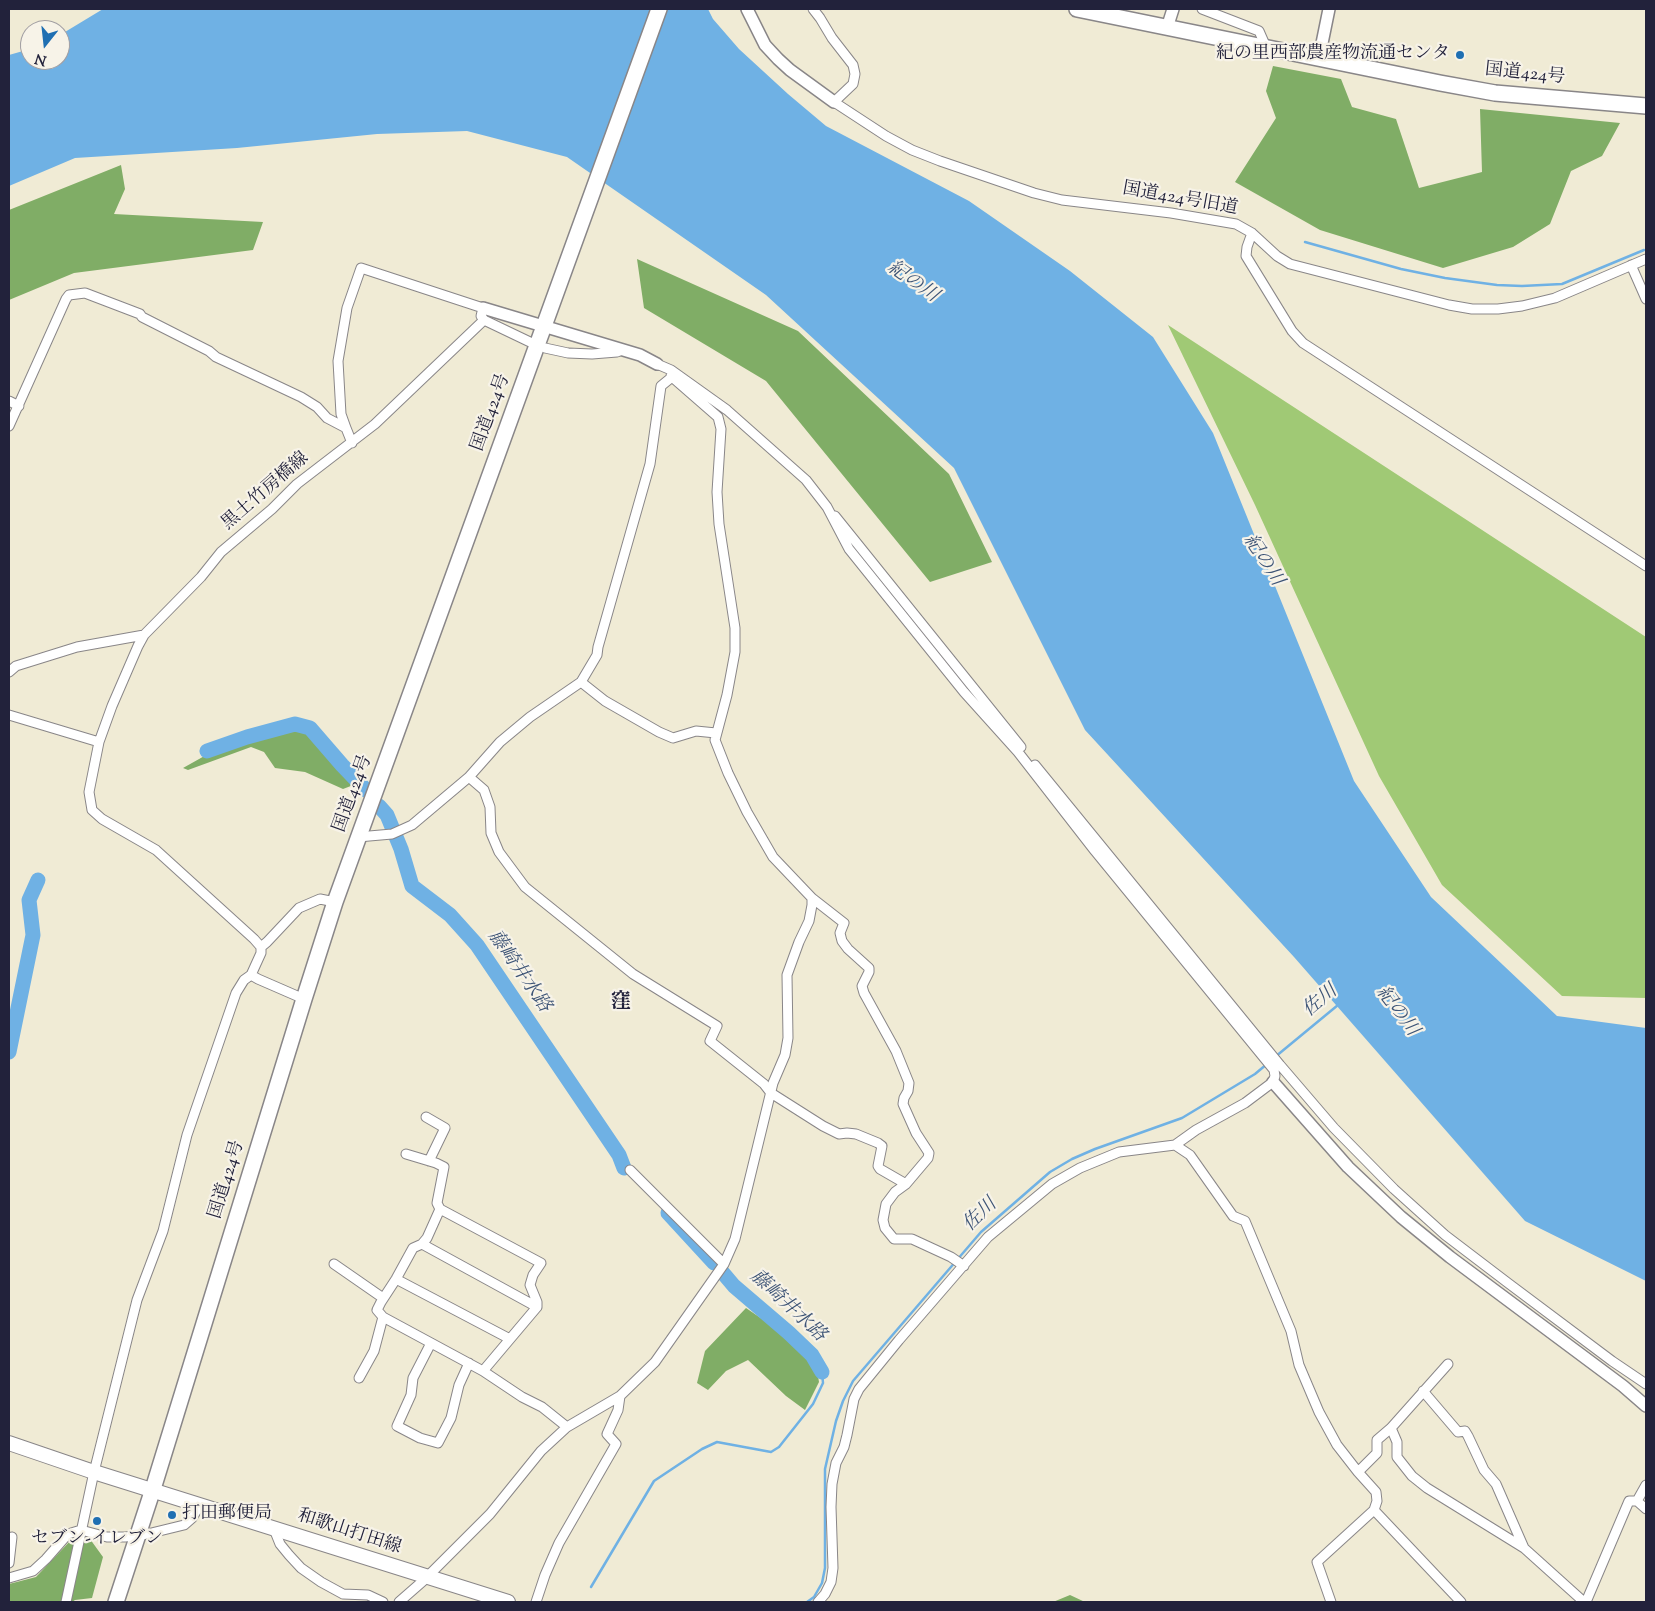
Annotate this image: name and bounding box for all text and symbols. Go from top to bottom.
north arrow [20,20,70,70]
place label: 紀の里西部農産物流通センタ [1216,44,1450,66]
text: N [33,47,49,70]
marker: 紀の里西部農産物流通センタ [1454,49,1466,61]
street label: 国道424号 [1484,60,1566,90]
street label: 国道424号旧道 [1121,179,1239,221]
water label: 紀の川 [882,257,942,309]
street label: 国道424号 [468,371,516,455]
street label: 黒土竹房橋線 [218,448,314,536]
water label: 紀の川 [1237,531,1287,591]
street label: 国道424号 [330,752,378,836]
water label: 藤崎井水路 [481,927,555,1017]
water label: 佐川 [1299,981,1343,1023]
water label: 紀の川 [1370,982,1422,1042]
district label: 窪 [611,992,631,1016]
street label: 国道424号 [206,1138,250,1222]
water label: 佐川 [959,1195,1003,1237]
water label: 藤崎井水路 [744,1266,830,1348]
place label: 打田郵便局 [182,1504,272,1526]
street label: 和歌山打田線 [294,1506,404,1560]
marker: 打田郵便局 [166,1509,178,1521]
marker: セブン-イレブン [91,1515,103,1527]
place label: セブン-イレブン [31,1529,163,1551]

